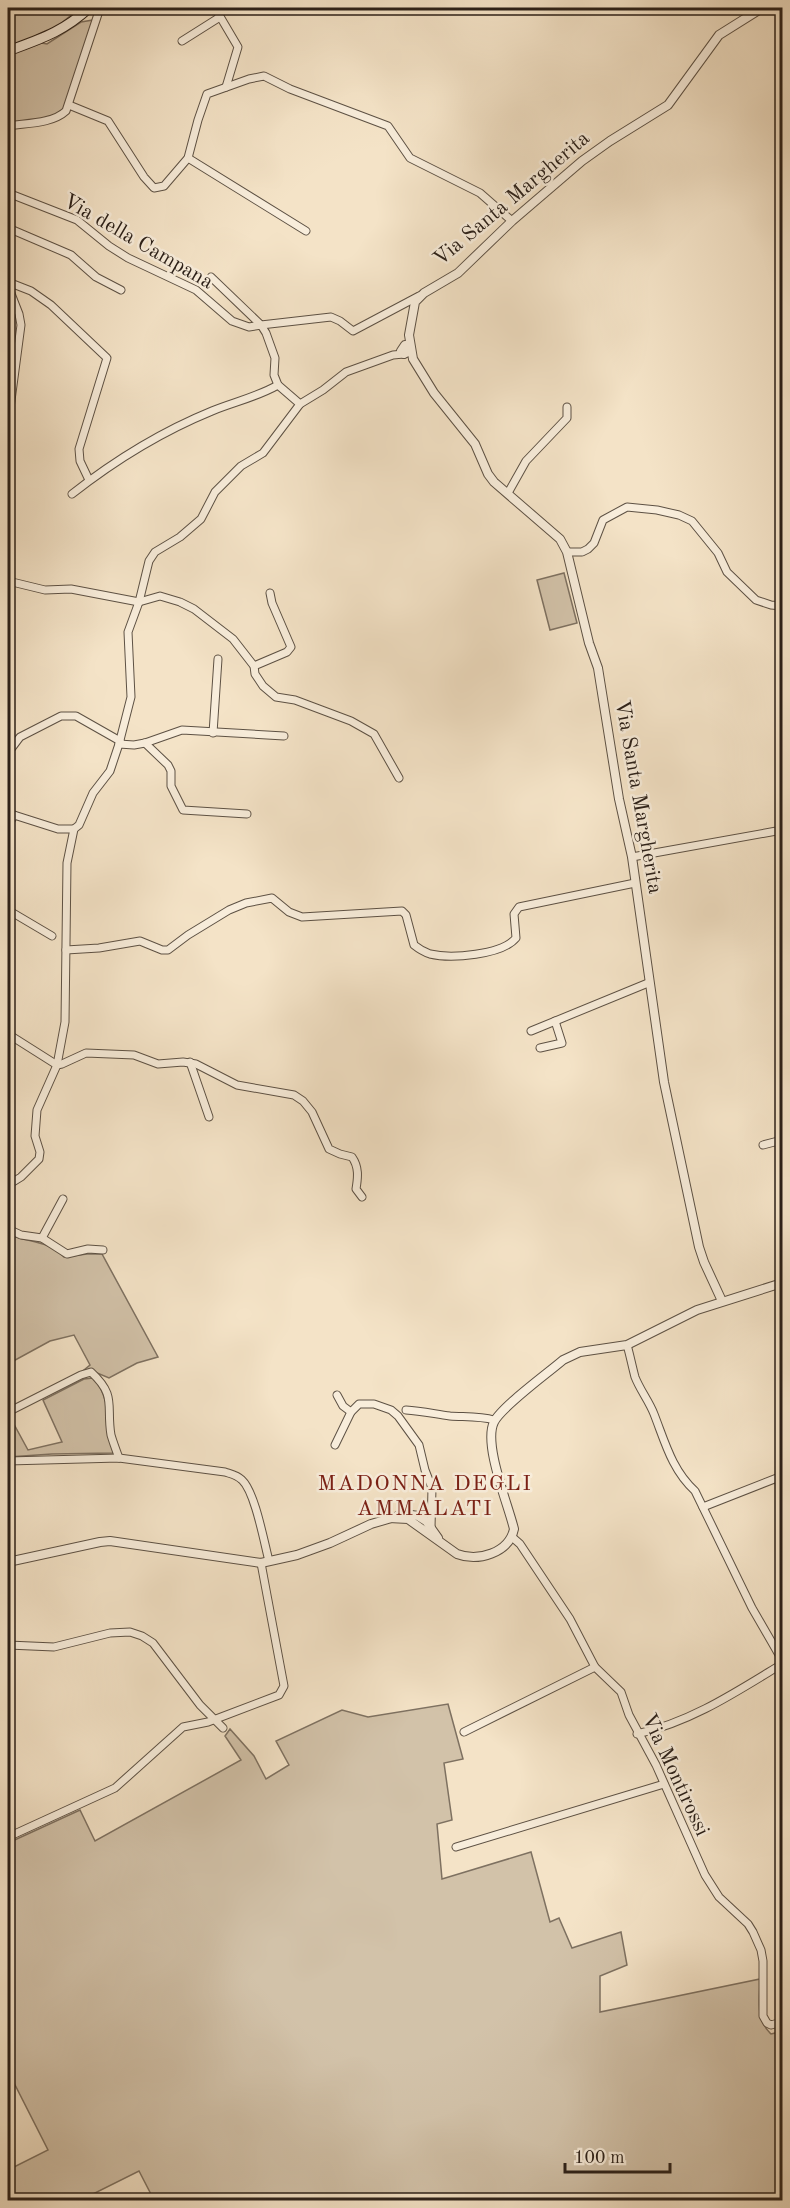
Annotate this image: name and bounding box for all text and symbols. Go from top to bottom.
street label: Via Santa Margherita [430,128,594,270]
street label: Via della Campana [59,191,217,293]
street label: Via Santa Margherita [611,698,665,896]
district label: MADONNA DEGLI AMMALATI [317,1473,533,1520]
street label: Via Montirossi [637,1711,713,1839]
scale bar [565,2136,670,2174]
text: 100 m [574,2149,625,2167]

